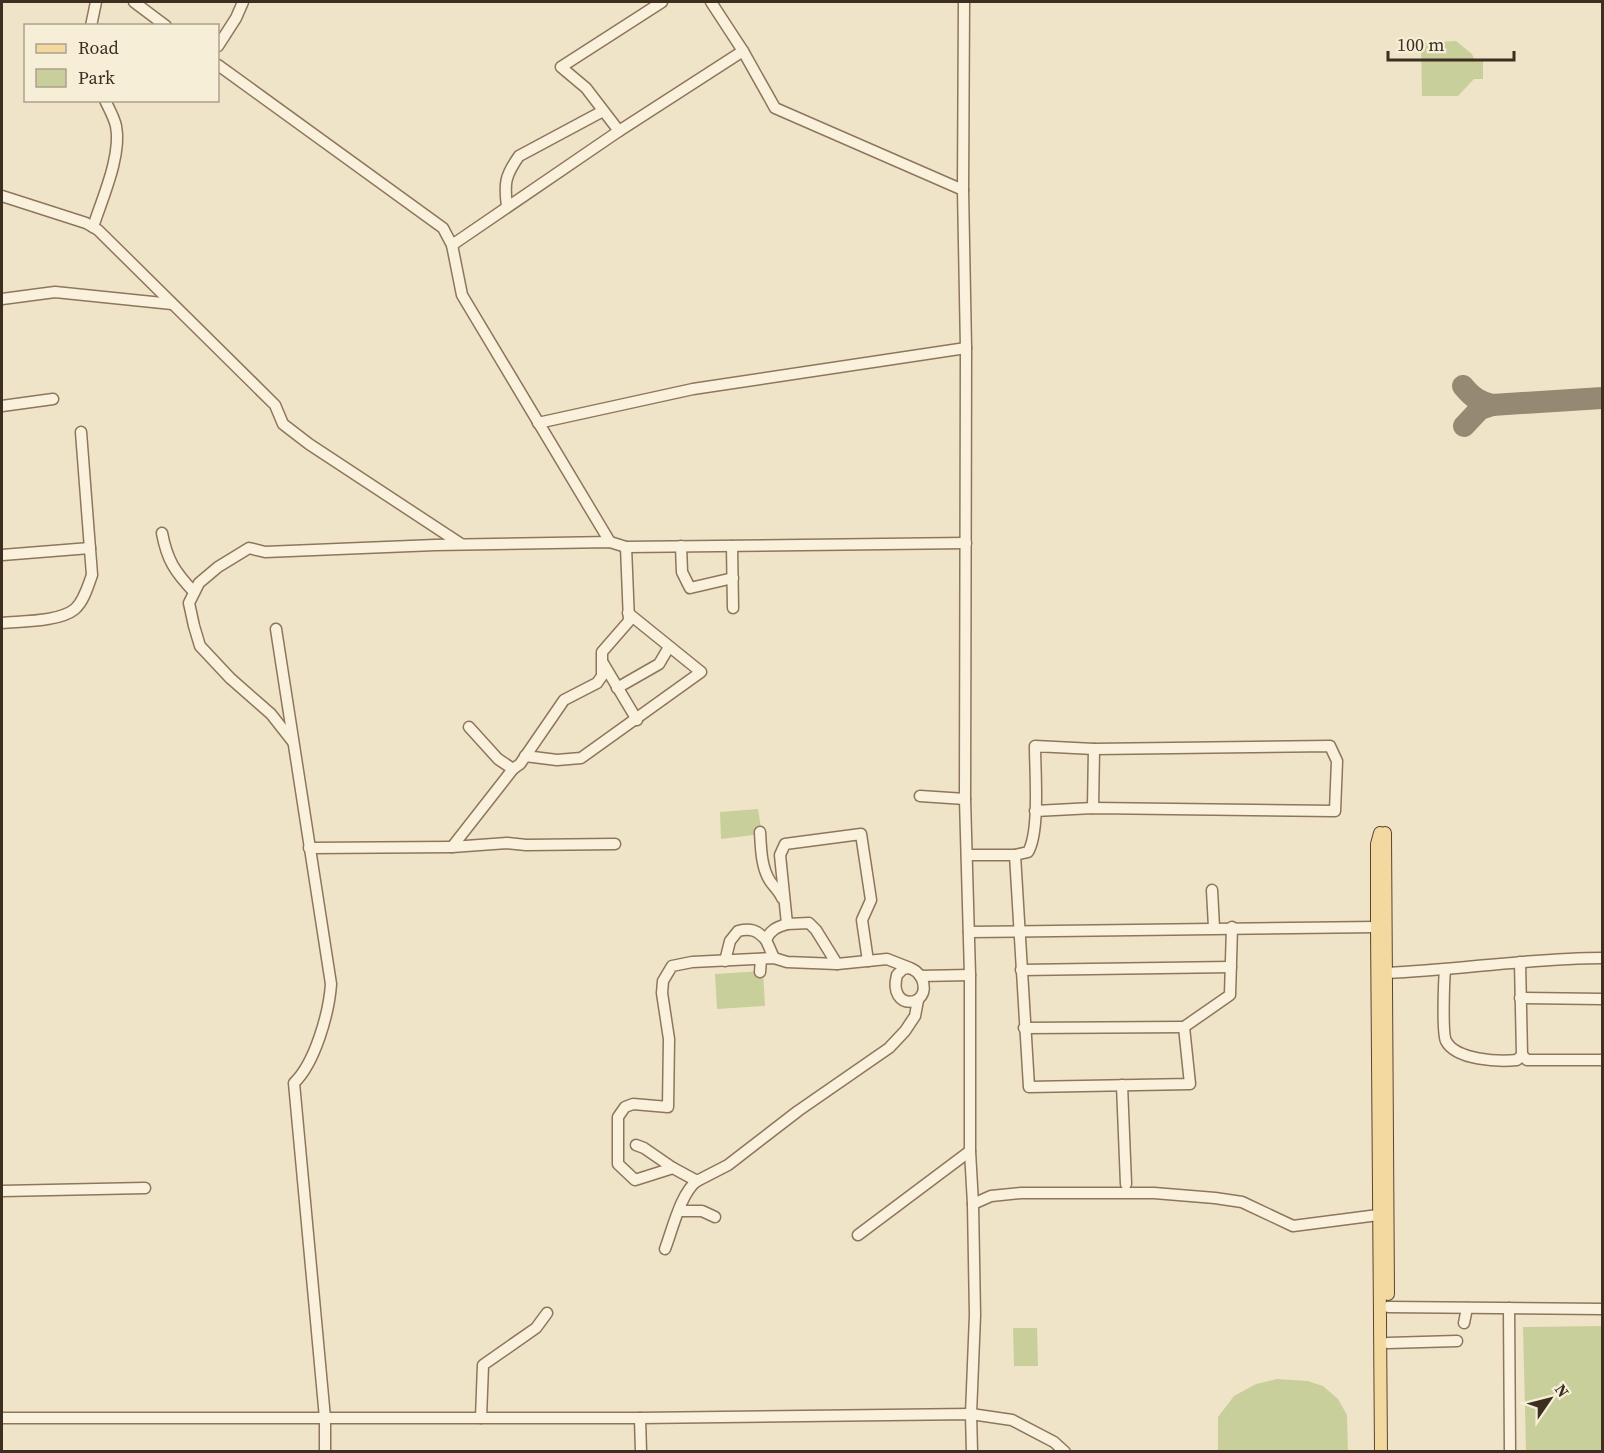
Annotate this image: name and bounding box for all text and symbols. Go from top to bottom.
legend [24,24,219,102]
scale bar [1388,24,1514,62]
text: 100 m [1397,32,1444,57]
text: Road [78,35,119,60]
text: Park [78,65,115,90]
north arrow [1520,1369,1580,1429]
text: N [1550,1379,1575,1402]

